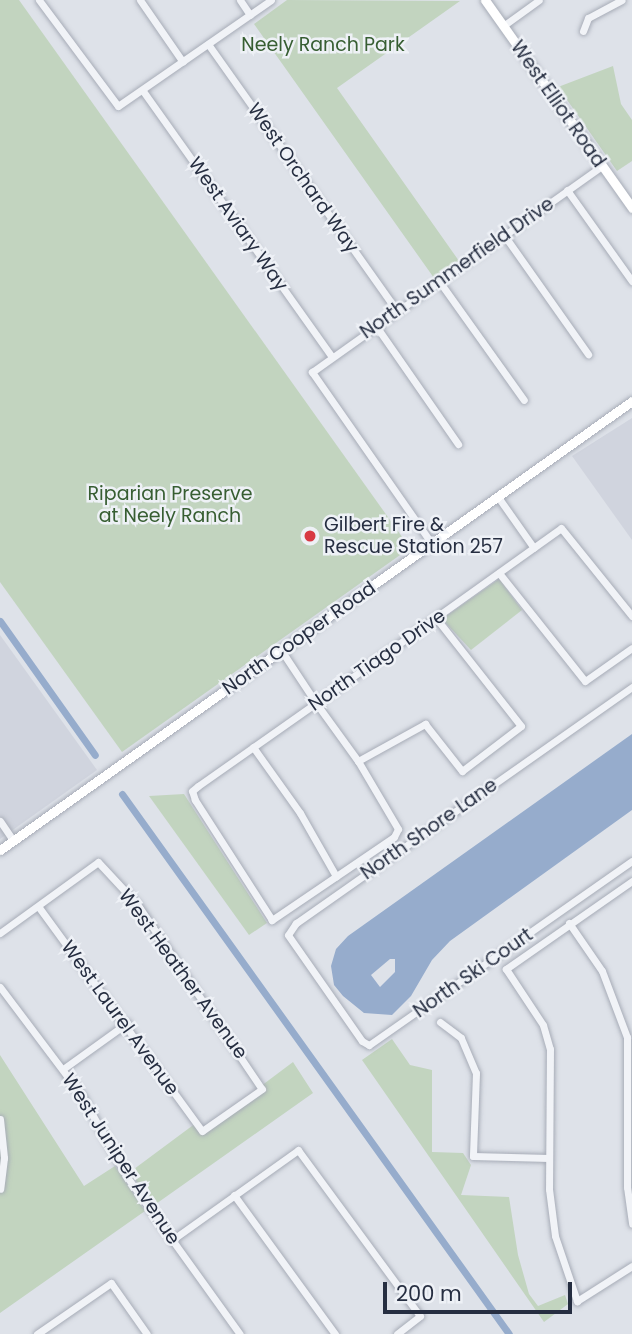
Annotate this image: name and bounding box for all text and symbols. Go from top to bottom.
park label: Neely Ranch Park [241,34,405,56]
street label: West Elliot Road [506,36,610,172]
street label: West Orchard Way [243,99,363,257]
street label: West Aviary Way [183,153,293,295]
street label: North Summerfield Drive [356,192,558,344]
park label: Riparian Preserve at Neely Ranch [88,483,252,527]
place label: Gilbert Fire & Rescue Station 257 [324,514,503,558]
marker: Gilbert Fire & Rescue Station 257 [302,528,318,544]
street label: North Cooper Road [218,576,380,700]
street label: North Tiago Drive [304,604,450,716]
street label: North Shore Lane [356,773,502,885]
street label: West Heather Avenue [114,885,252,1063]
street label: North Ski Court [409,923,537,1023]
street label: West Laurel Avenue [56,936,184,1100]
street label: West Juniper Avenue [57,1069,185,1249]
scale bar [387,1268,576,1312]
text: 200 m [396,1279,462,1308]

